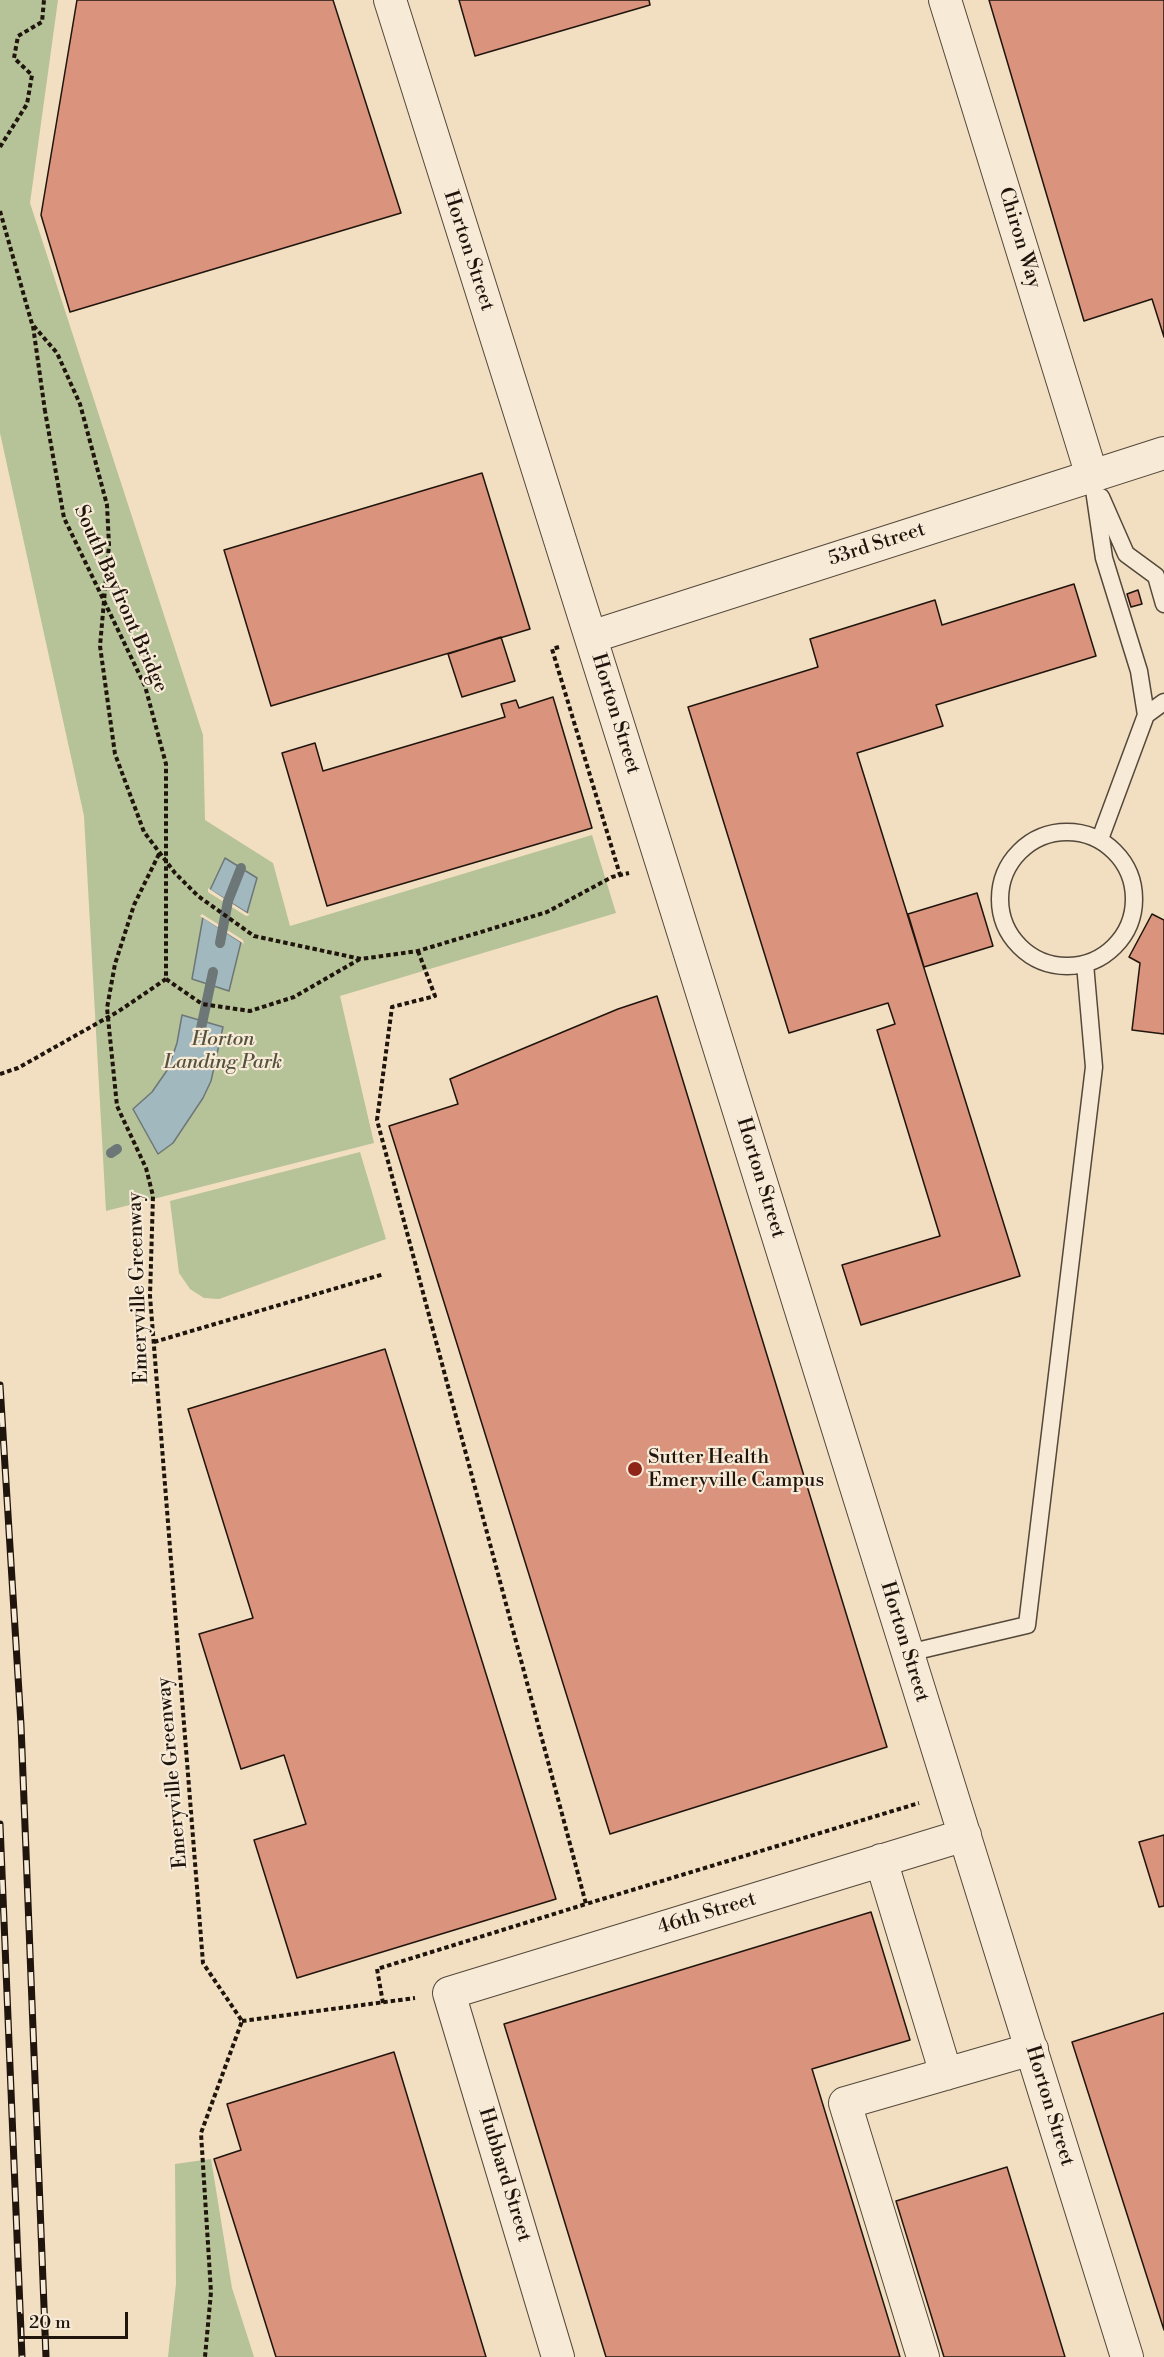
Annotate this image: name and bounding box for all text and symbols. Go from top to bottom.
street label: Chiron Way [992,185,1046,291]
street label: Horton Street [437,188,499,314]
street label: South Bayfront Bridge [68,502,172,696]
street label: 53rd Street [826,518,928,572]
street label: Horton Street [585,651,645,777]
park label: Horton Landing Park [164,1028,282,1075]
street label: Horton Street [730,1115,790,1241]
street label: Emeryville Greenway [124,1192,154,1384]
place label: Sutter Health Emeryville Campus [648,1446,824,1493]
marker: Sutter Health Emeryville Campus [626,1460,644,1478]
street label: Horton Street [874,1579,934,1705]
street label: Emeryville Greenway [153,1676,193,1870]
street label: 46th Street [655,1888,759,1940]
street label: Horton Street [1019,2043,1079,2169]
street label: Hubbard Street [472,2105,536,2245]
scale bar [21,2300,130,2338]
text: 20 m [29,2311,71,2334]

